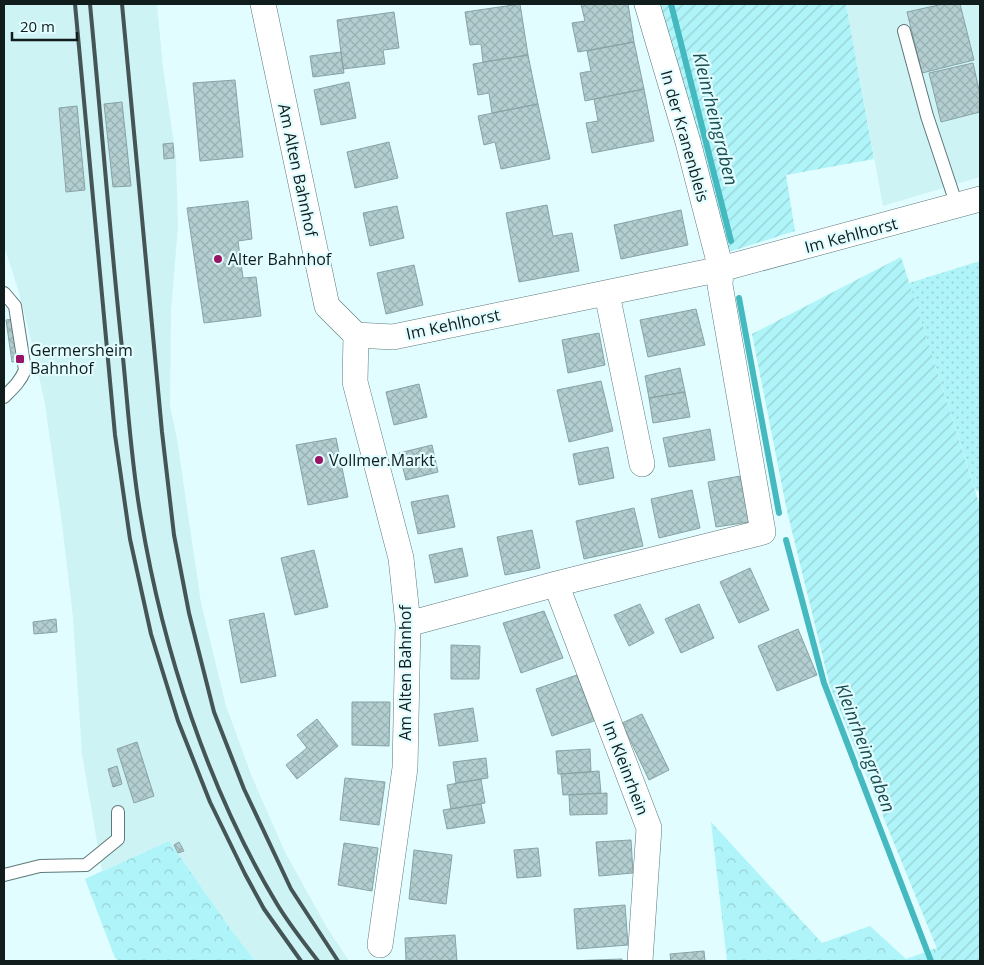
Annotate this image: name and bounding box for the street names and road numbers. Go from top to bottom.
street label: In der Kranenbleis [656,67,714,205]
street label: Am Alten Bahnhof [273,101,323,240]
street label: Im Kehlhorst [802,212,900,258]
street label: Im Kehlhorst [404,303,502,345]
street label: Am Alten Bahnhof [394,604,416,741]
street label: Im Kleinrhein [598,718,654,818]

